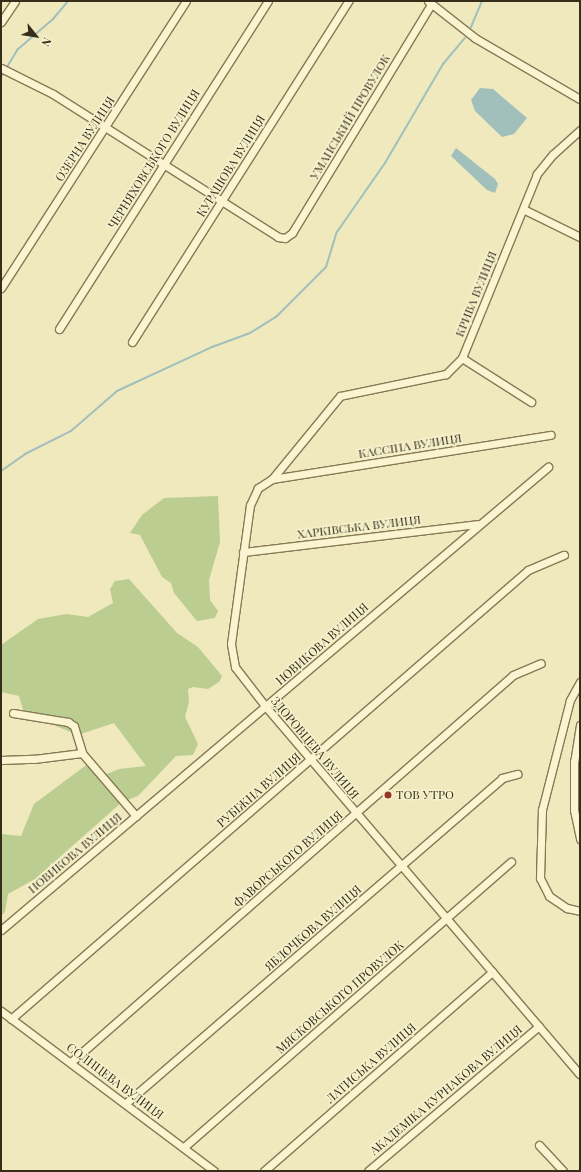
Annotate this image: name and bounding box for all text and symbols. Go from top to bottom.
north arrow [16,16,56,56]
text: N [38,35,55,49]
street label: УМАНСЬКИЙ ПРОВУЛОК [307,52,393,182]
street label: ЧЕРНЯХОВСЬКОГО ВУЛИЦЯ [105,87,203,231]
street label: ОЗЕРНА ВУЛИЦЯ [52,94,118,184]
street label: КУРАШОВА ВУЛИЦЯ [194,112,268,220]
street label: КРИВА ВУЛИЦЯ [452,249,500,339]
street label: КАССІНА ВУЛИЦЯ [357,431,463,461]
street label: ХАРКІВСЬКА ВУЛИЦЯ [296,512,422,542]
street label: НОВИКОВА ВУЛИЦЯ [273,600,371,688]
street label: ЗДОРОВЦЕВА ВУЛИЦЯ [268,694,362,802]
street label: РУБІЖНА ВУЛИЦЯ [214,750,304,830]
place label: ТОВ УТРО [396,788,454,802]
marker: ТОВ УТРО [383,790,393,800]
street label: ФАВОРСЬКОГО ВУЛИЦЯ [231,808,345,910]
street label: НОВИКОВА ВУЛИЦЯ [25,810,125,896]
street label: ЯБЛОЧКОВА ВУЛИЦЯ [262,882,364,974]
street label: МЯСКОВСЬКОГО ПРОВУЛОК [273,938,407,1056]
street label: ЛАТИСЬКА ВУЛИЦЯ [323,1020,419,1106]
street label: АКАДЕМІКА КУРНАКОВА ВУЛИЦЯ [367,1022,525,1158]
street label: СОЛНЦЕВА ВУЛИЦЯ [64,1040,166,1122]

